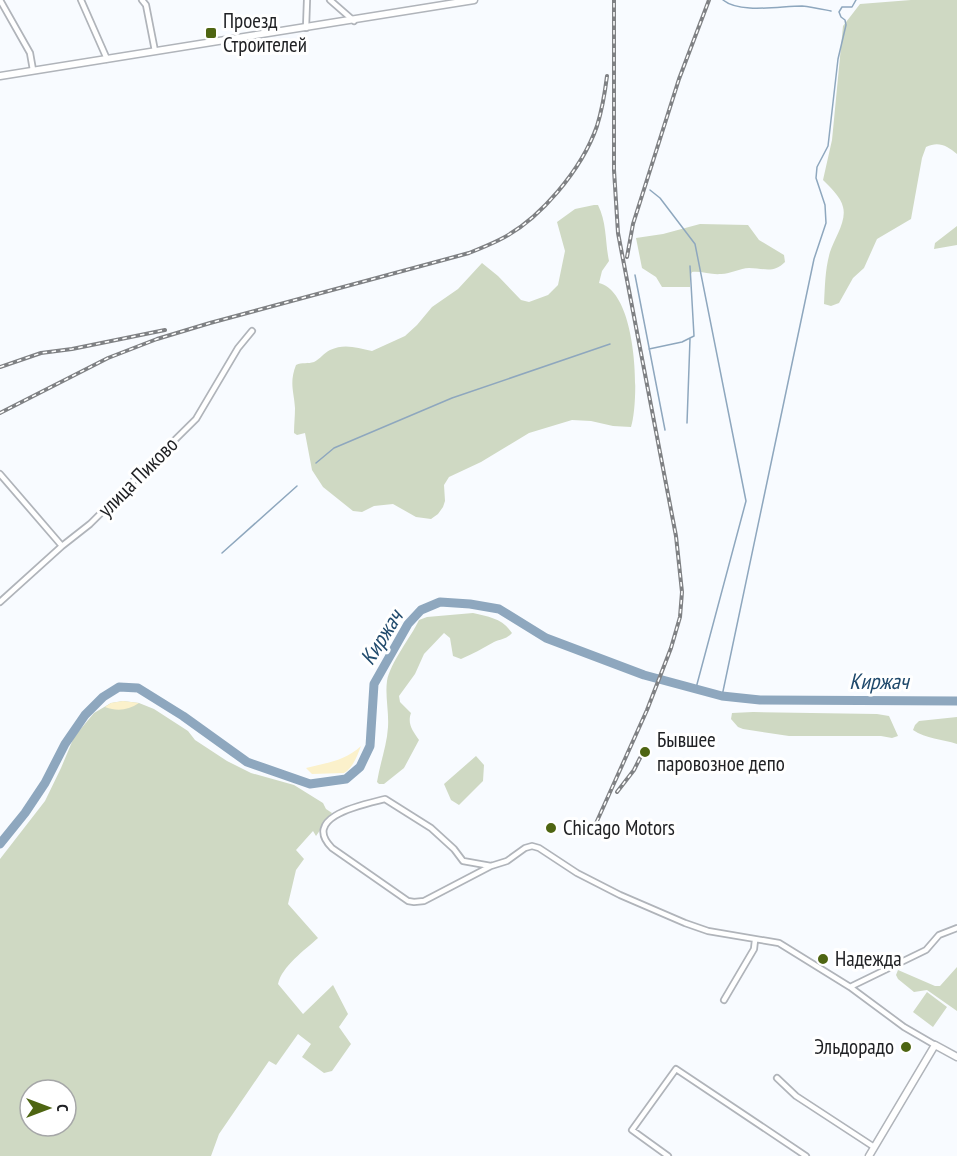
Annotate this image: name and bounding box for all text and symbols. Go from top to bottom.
place label: Проезд Строителей [223,7,307,58]
marker: Проезд Строителей [204,26,218,40]
street label: улица Пиково [92,431,183,522]
water label: Киржач [353,603,410,670]
water label: Киржач [849,667,911,695]
place label: Бывшее паровозное депо [657,726,785,777]
marker: Бывшее паровозное депо [638,745,652,759]
place label: Chicago Motors [563,814,675,841]
marker: Chicago Motors [544,821,558,835]
place label: Надежда [835,945,902,972]
marker: Надежда [816,952,830,966]
place label: Эльдорадо [814,1033,894,1060]
marker: Эльдорадо [899,1040,913,1054]
north arrow [18,1078,78,1138]
text: С [53,1104,73,1112]

